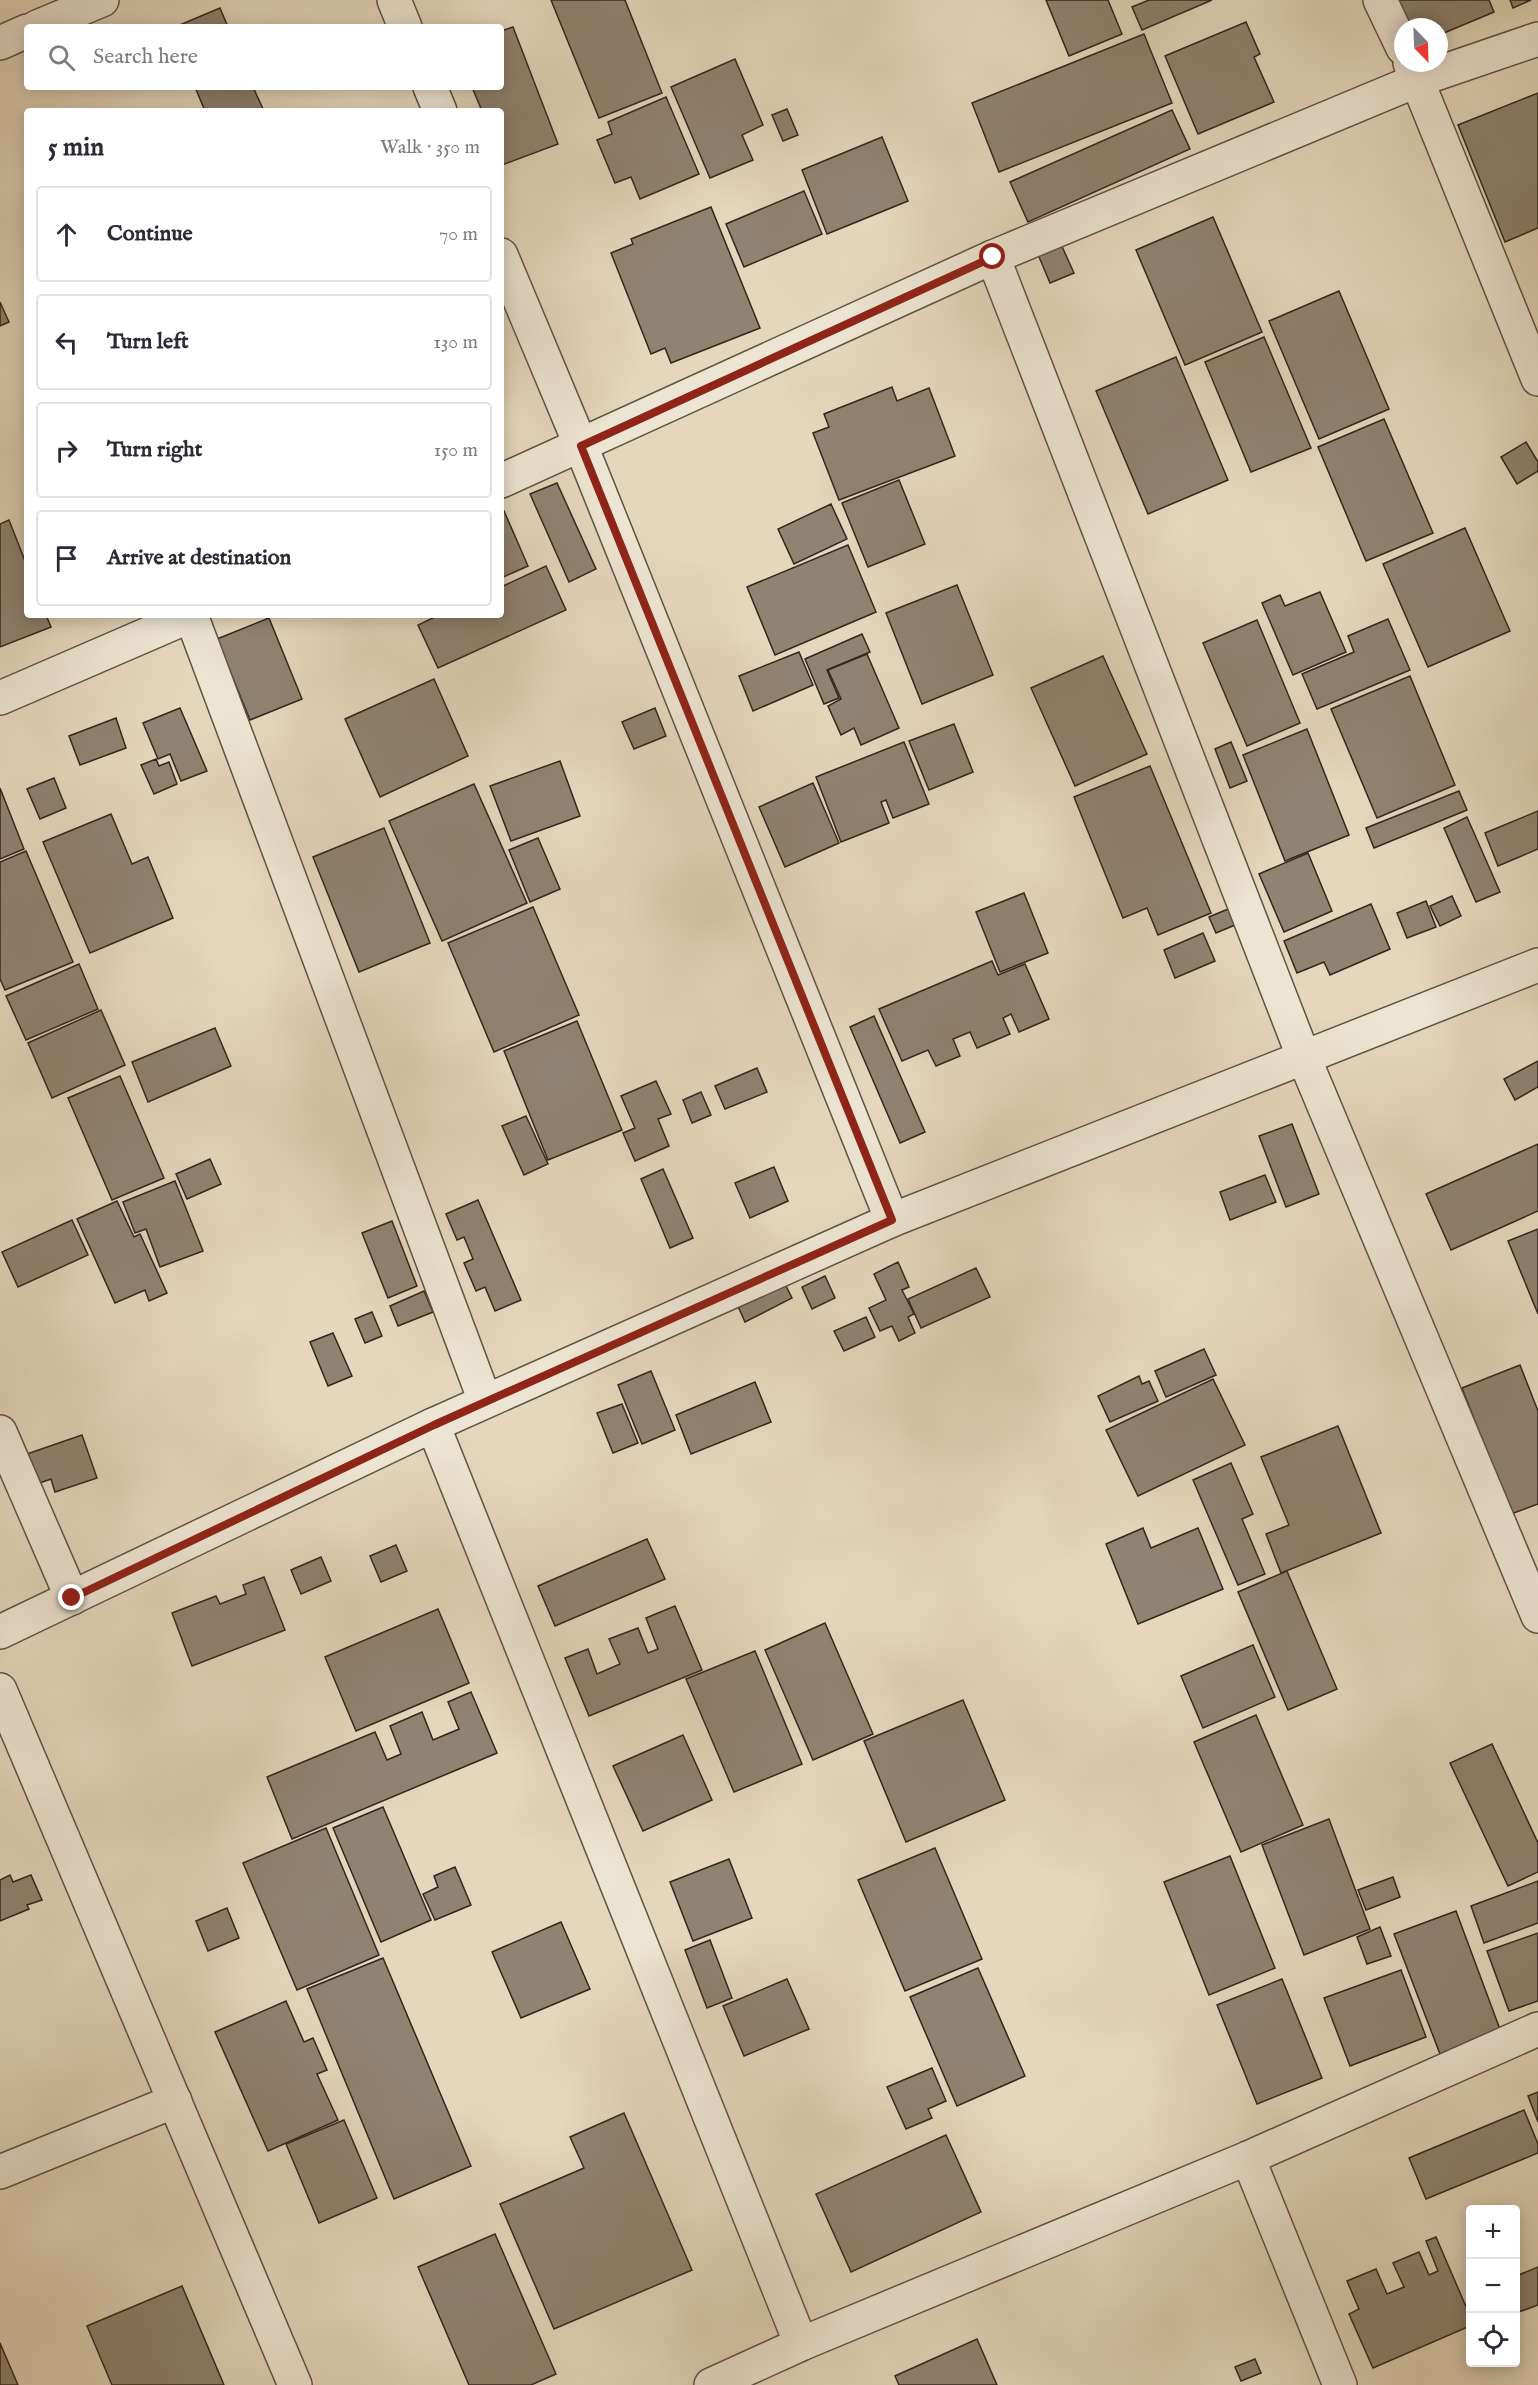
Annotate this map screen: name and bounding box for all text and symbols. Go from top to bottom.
north arrow [1394,18,1448,72]
search box [24,24,504,90]
icon: search [45,41,78,74]
text: Search here [93,43,198,71]
text: 5 min [48,131,104,164]
text: Walk · 350 m [380,135,480,160]
icon: ahead [50,218,83,251]
text: Continue [107,220,193,248]
text: 70 m [439,222,478,247]
route start [979,243,1005,269]
icon: left [50,326,83,359]
text: Turn left [107,328,189,356]
text: 130 m [433,330,478,355]
icon: right [50,434,83,467]
text: Turn right [107,436,202,464]
text: 150 m [434,438,478,463]
icon: arrive [50,542,83,575]
text: Arrive at destination [107,544,291,572]
route end [58,1584,84,1610]
map controls [1466,2205,1520,2367]
button: + [1466,2205,1520,2259]
button: − [1466,2259,1520,2313]
button: locate [1466,2313,1520,2367]

